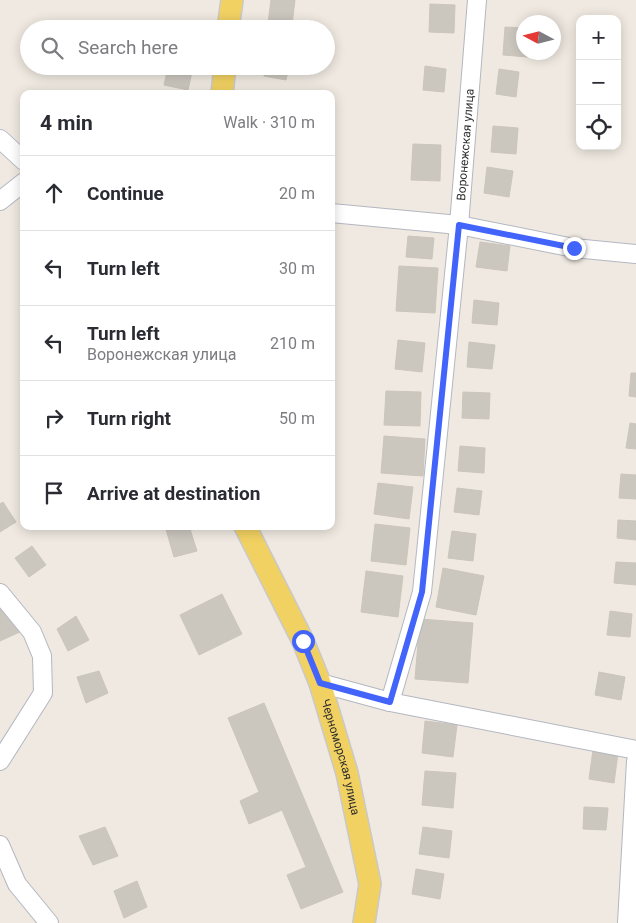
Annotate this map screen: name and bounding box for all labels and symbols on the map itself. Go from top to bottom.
north arrow [516,15,561,60]
street label: Воронежская улица [454,88,477,201]
route end [563,237,586,260]
route start [292,630,315,653]
street label: Черноморская улица [318,697,363,816]

